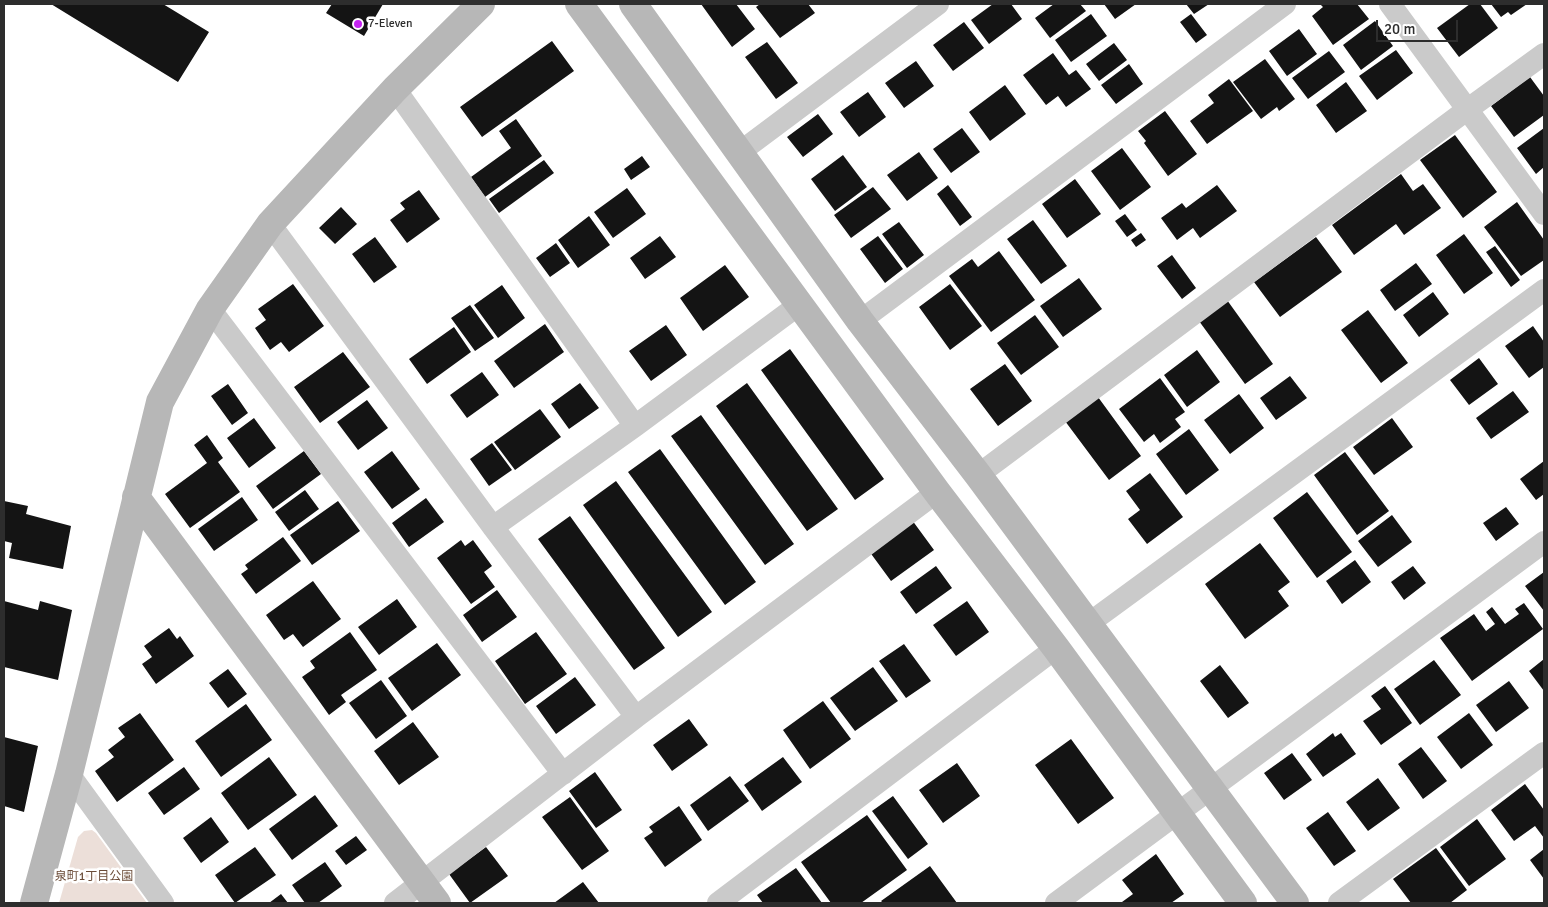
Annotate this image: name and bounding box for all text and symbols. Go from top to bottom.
scale bar [1378,10,1460,42]
place label: 7-Eleven [368,17,413,31]
marker: 7-Eleven [352,18,364,30]
text: 20 m [1384,20,1415,38]
park label: 泉町1丁目公園 [55,870,133,884]

